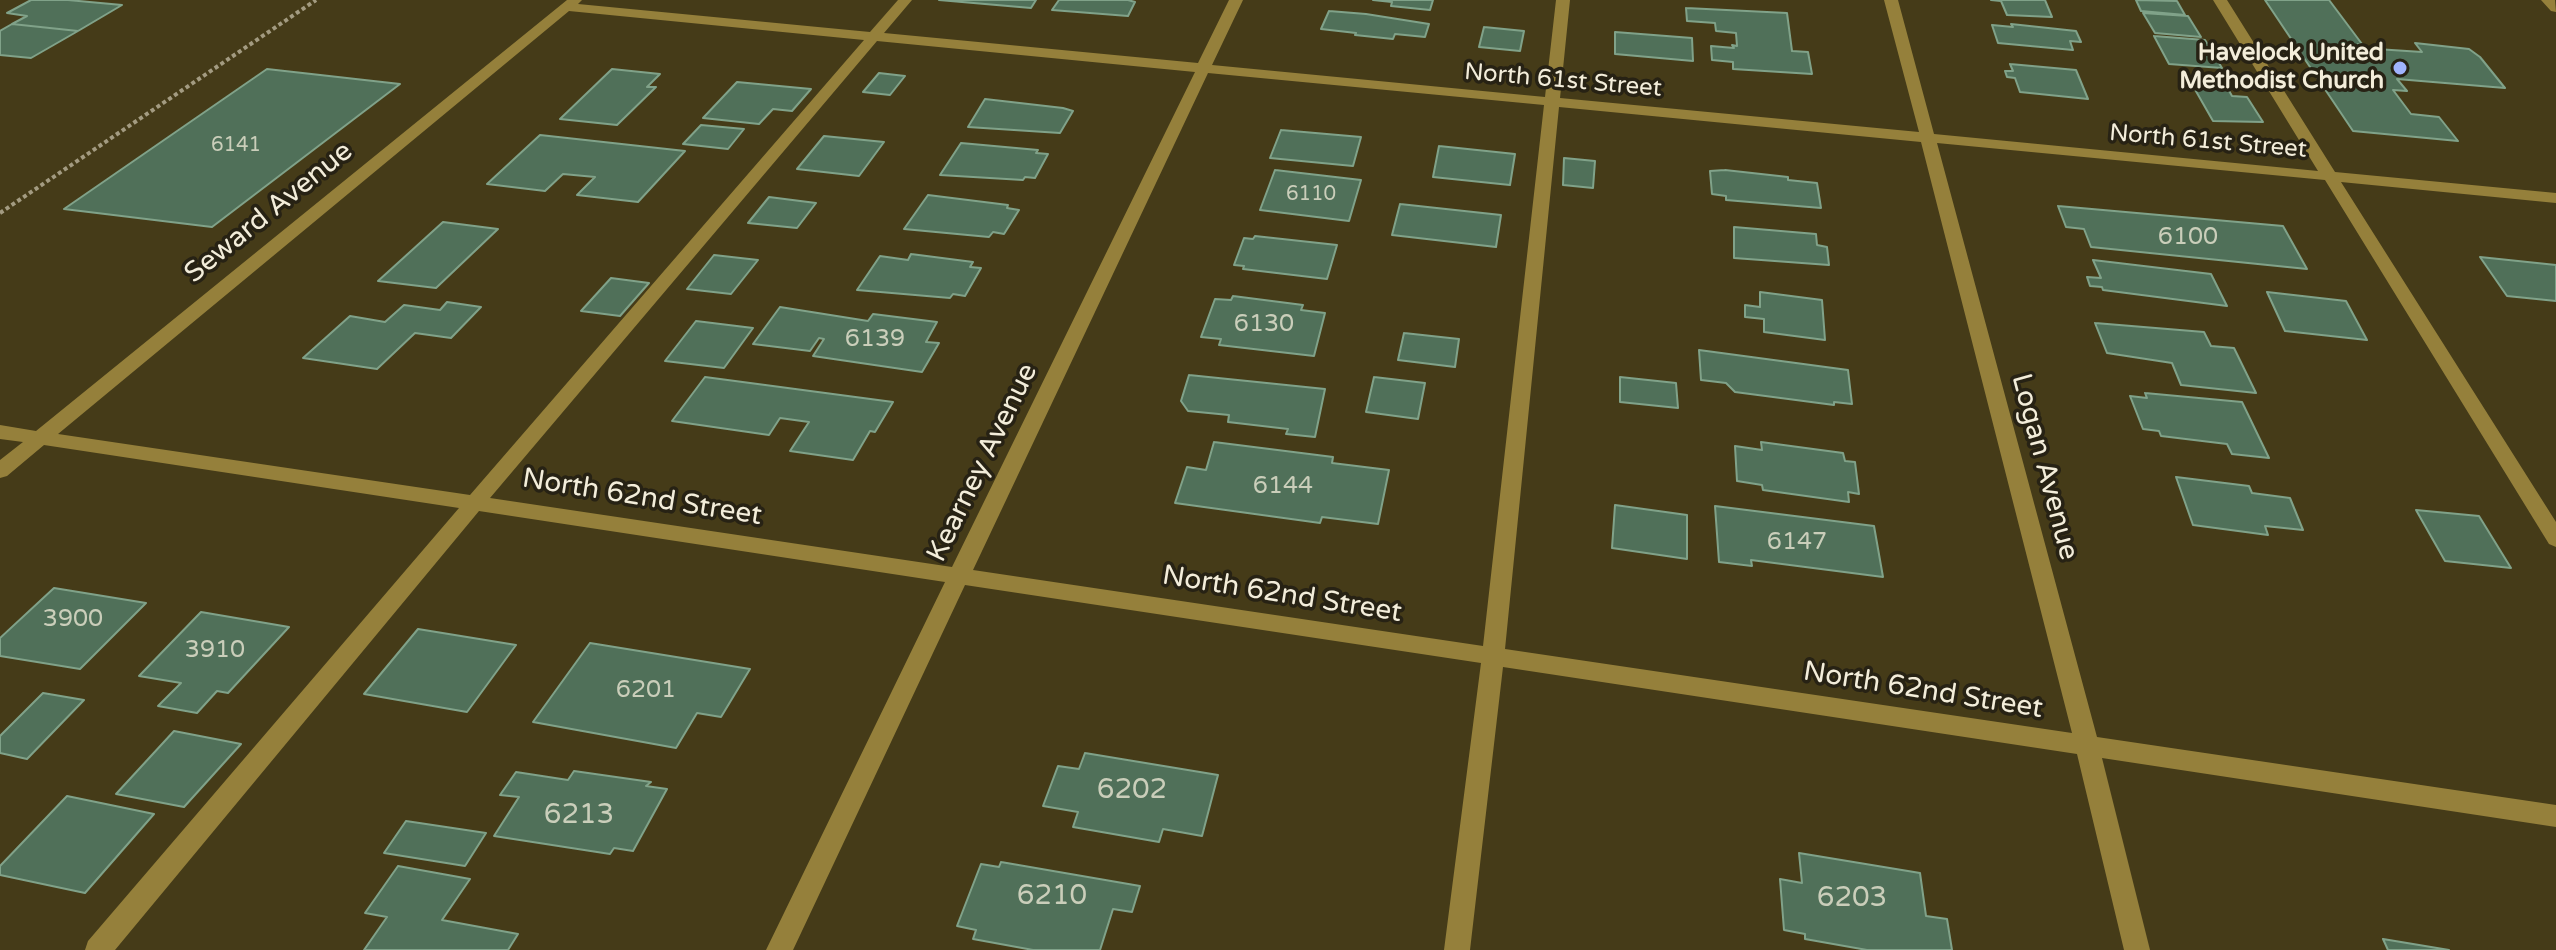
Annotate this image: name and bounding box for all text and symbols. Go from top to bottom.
place label: Havelock United Methodist Church [2179,40,2384,96]
street label: North 61st Street [1463,58,1663,104]
marker: Havelock United Methodist Church [2391,59,2409,77]
street label: North 61st Street [2108,119,2308,165]
house number: 6141 [211,134,261,158]
street label: Seward Avenue [178,135,360,291]
house number: 6110 [1286,183,1336,207]
house number: 6100 [2158,224,2218,252]
house number: 6130 [1234,311,1294,339]
house number: 6139 [845,326,905,354]
street label: Kearney Avenue [920,358,1046,568]
street label: Logan Avenue [2003,370,2085,564]
street label: North 62nd Street [520,462,764,534]
house number: 6144 [1253,473,1313,501]
house number: 6147 [1767,529,1827,557]
street label: North 62nd Street [1160,559,1404,631]
house number: 3900 [43,606,103,634]
house number: 3910 [185,637,245,665]
street label: North 62nd Street [1801,655,2045,727]
house number: 6201 [616,677,676,705]
house number: 6202 [1097,774,1167,808]
house number: 6213 [544,799,614,833]
house number: 6210 [1017,880,1087,914]
house number: 6203 [1817,882,1887,916]

